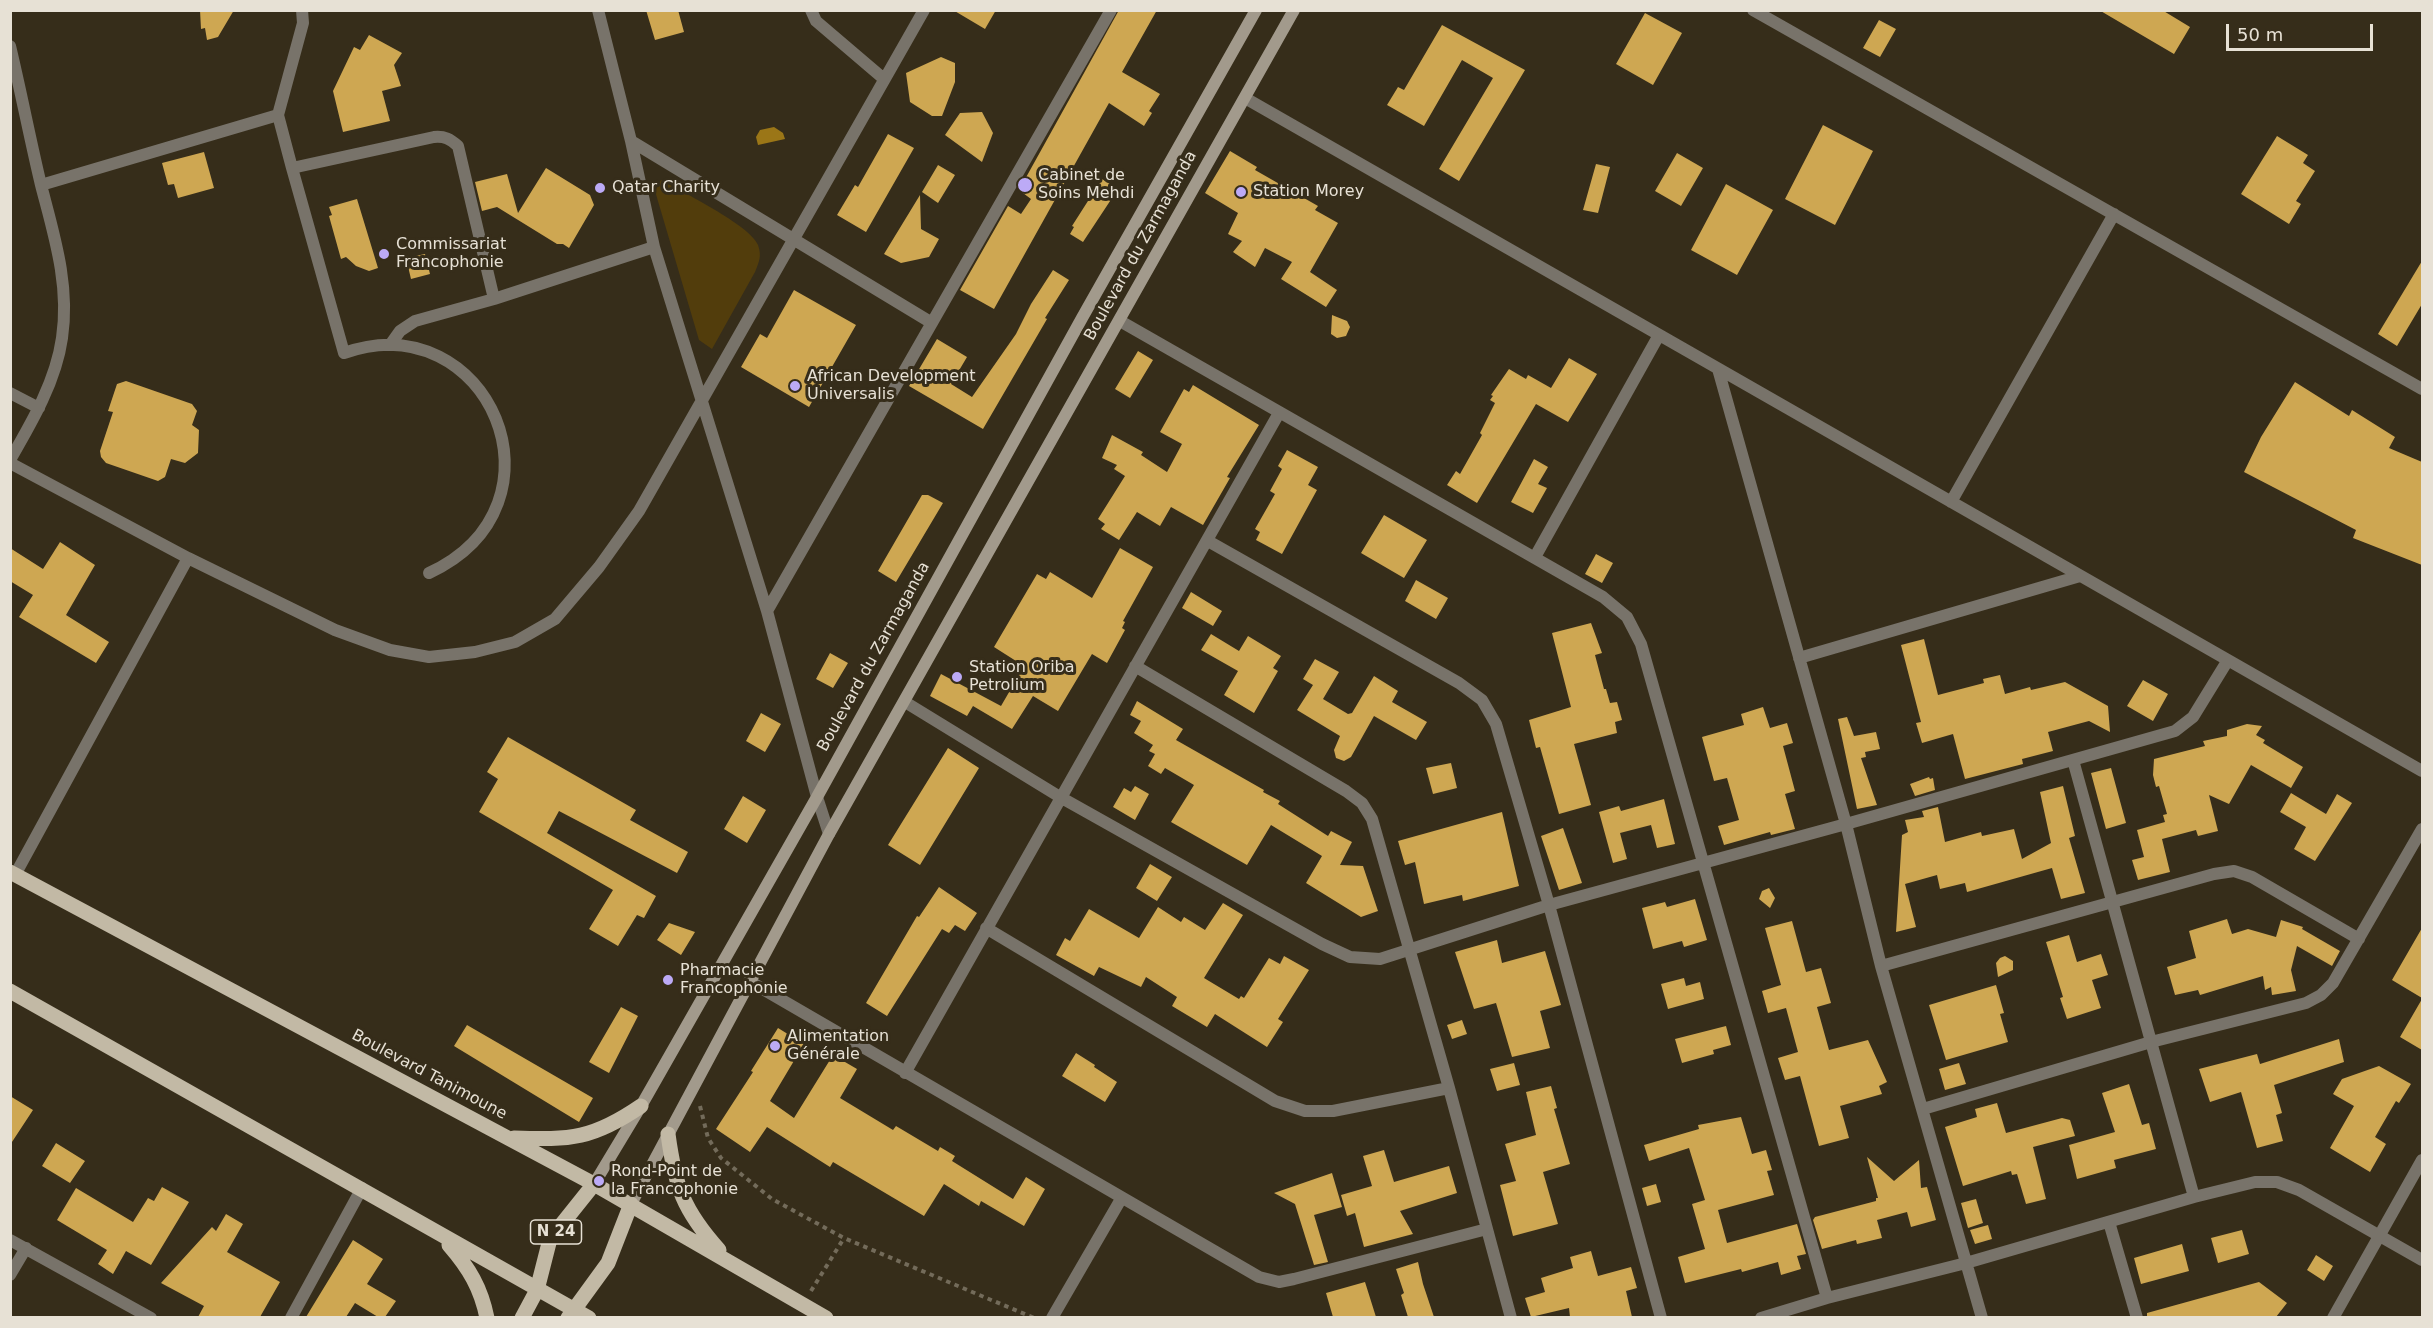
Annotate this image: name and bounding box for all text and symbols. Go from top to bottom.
scale bar [2229,12,2376,50]
text: 50 m [2237,24,2283,45]
street label: Boulevard du Zarmaganda [1081,148,1201,344]
place label: Cabinet de Soins Mehdi [1038,166,1134,204]
marker: Cabinet de Soins Mehdi [1016,176,1034,194]
place label: Qatar Charity [612,178,720,198]
marker: Qatar Charity [593,181,607,195]
place label: Station Morey [1253,182,1364,202]
marker: Station Morey [1234,185,1248,199]
place label: Commissariat Francophonie [396,235,506,273]
marker: Commissariat Francophonie [377,247,391,261]
place label: African Development Universalis [807,367,976,405]
marker: African Development Universalis [788,379,802,393]
street label: Boulevard du Zarmaganda [814,559,934,755]
place label: Station Oriba Petrolium [969,658,1075,696]
marker: Station Oriba Petrolium [950,670,964,684]
place label: Pharmacie Francophonie [680,961,788,999]
marker: Pharmacie Francophonie [661,973,675,987]
street label: Boulevard Tanimoune [348,1026,510,1124]
place label: Alimentation Générale [787,1027,889,1065]
marker: Alimentation Générale [768,1039,782,1053]
place label: Rond-Point de la Francophonie [611,1162,738,1200]
marker: Rond-Point de la Francophonie [592,1174,606,1188]
road number: N 24 [530,1220,582,1244]

